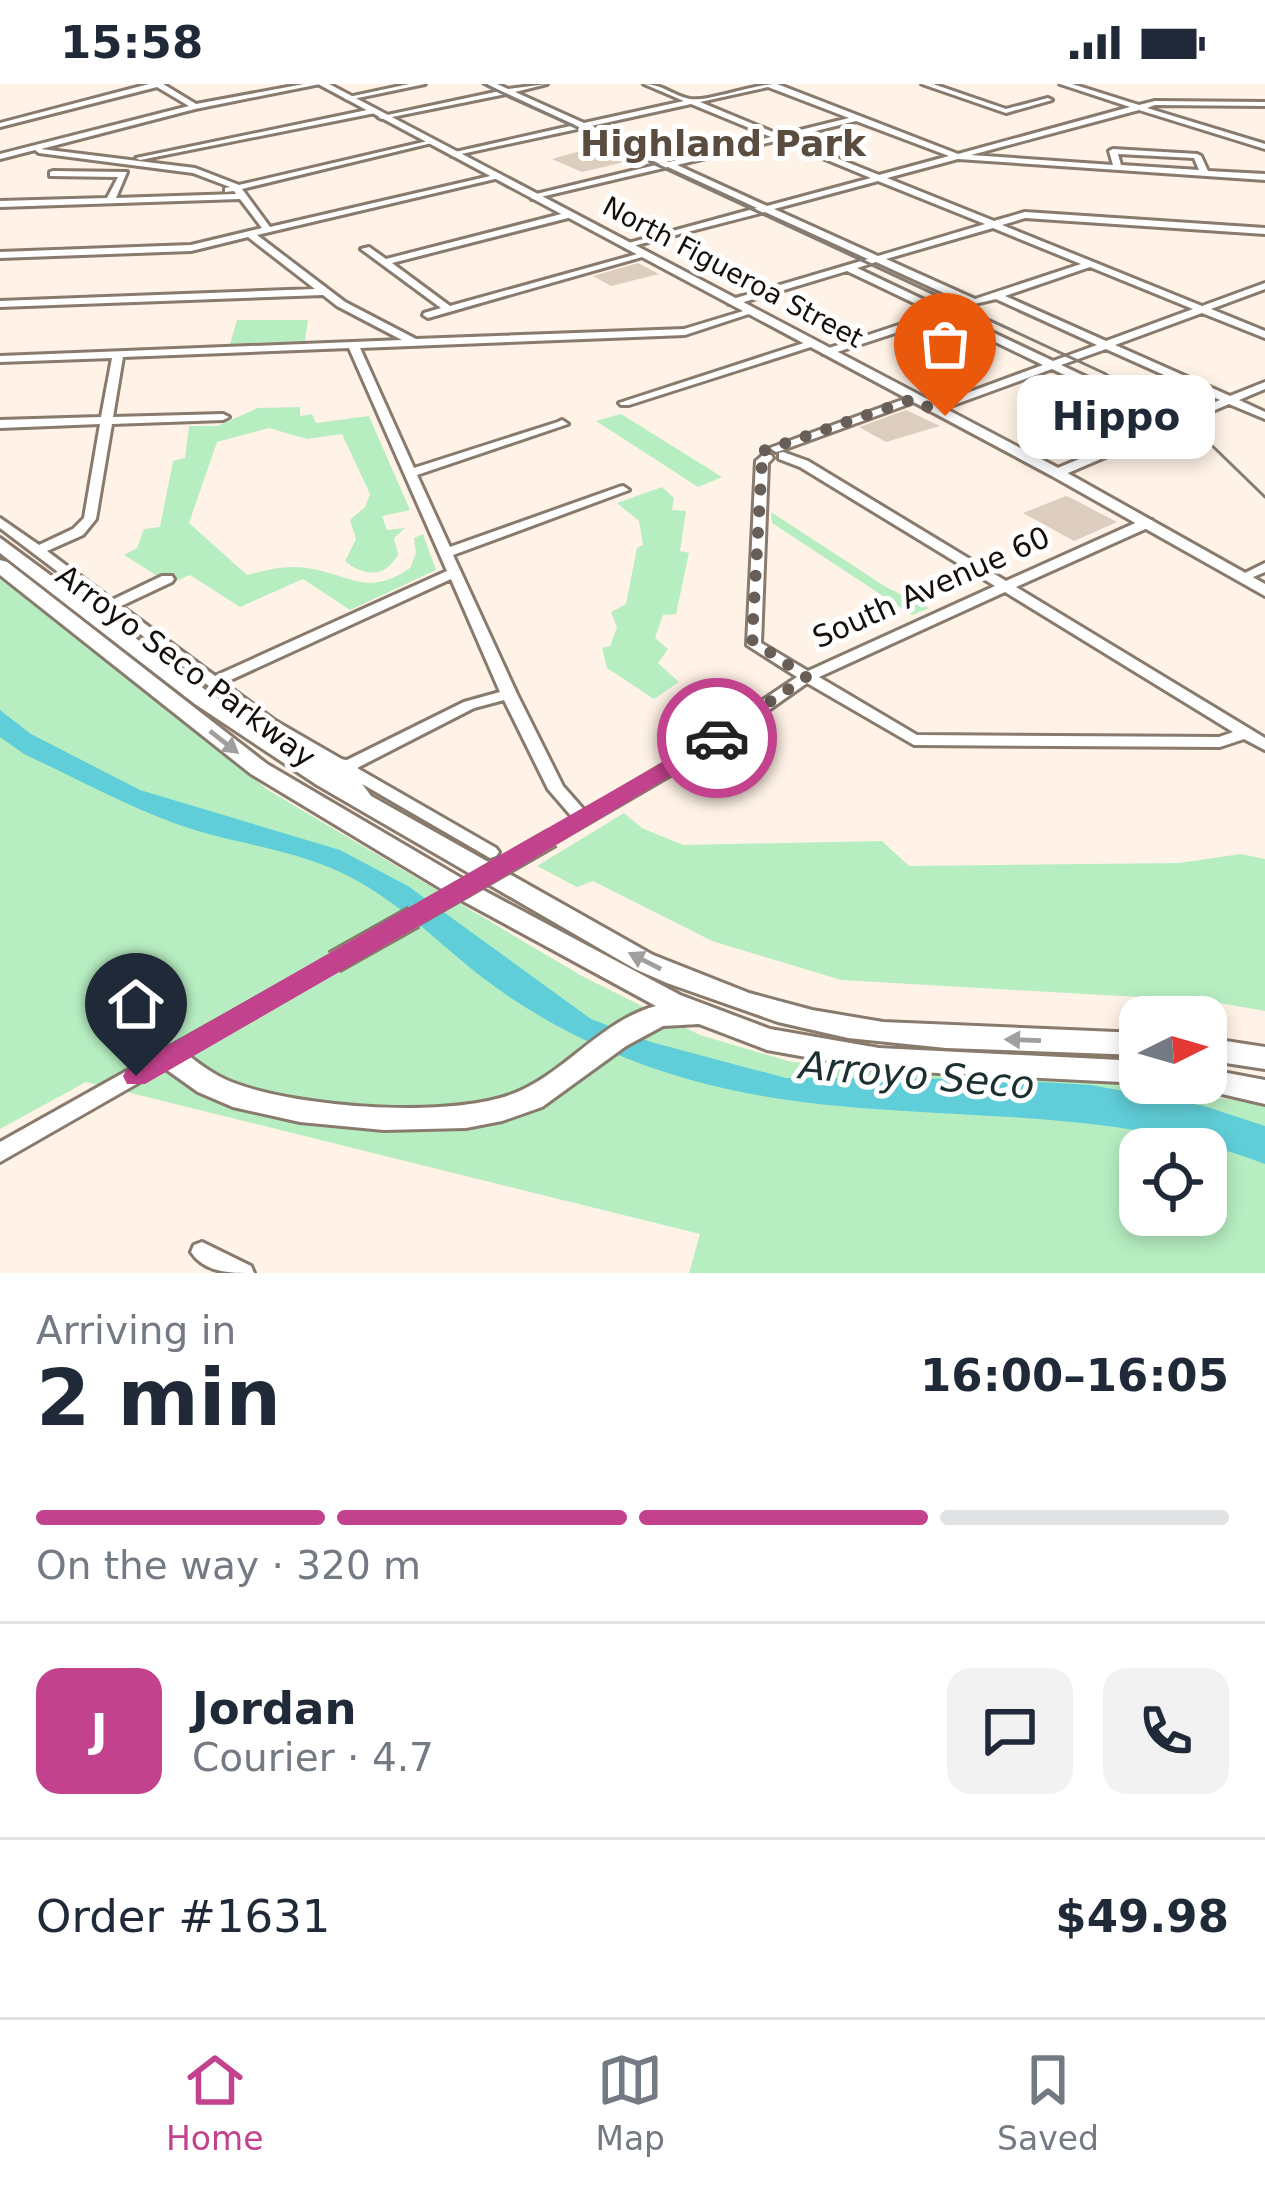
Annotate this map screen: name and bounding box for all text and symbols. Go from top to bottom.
text: 15:58 [60,16,203,69]
district label: Highland Park [580,123,867,164]
street label: North Figueroa Street [598,190,868,354]
pin [894,293,996,416]
icon: bag [912,311,978,377]
callout: Hippo [1017,374,1215,458]
text: Hippo [1052,394,1180,439]
street label: South Avenue 60 [807,519,1055,655]
street label: Arroyo Seco Parkway [50,557,322,775]
courier [657,678,777,798]
icon: car [684,705,750,771]
one-way arrow [209,729,240,754]
one-way arrow [628,952,662,972]
pin [85,953,187,1076]
icon: home [103,971,169,1037]
north arrow [1119,996,1227,1104]
map controls [1119,996,1227,1236]
one-way arrow [1003,1030,1041,1049]
water label: Arroyo Seco [794,1042,1037,1108]
button: locate [1119,1128,1227,1236]
text: Arriving in [36,1308,236,1353]
text: 16:00–16:05 [920,1349,1229,1402]
text: 2 min [36,1353,281,1443]
text: On the way · 320 m [36,1543,421,1588]
button: chat [947,1668,1073,1794]
button: phone [1103,1668,1229,1794]
text: Jordan [192,1682,356,1735]
text: J [91,1704,107,1757]
text: Courier · 4.7 [192,1735,434,1780]
text: Order #1631 [36,1890,330,1943]
text: $49.98 [1055,1890,1229,1943]
tab: Home [166,2047,263,2158]
tab: Map [595,2047,665,2158]
tab: Saved [997,2047,1099,2158]

